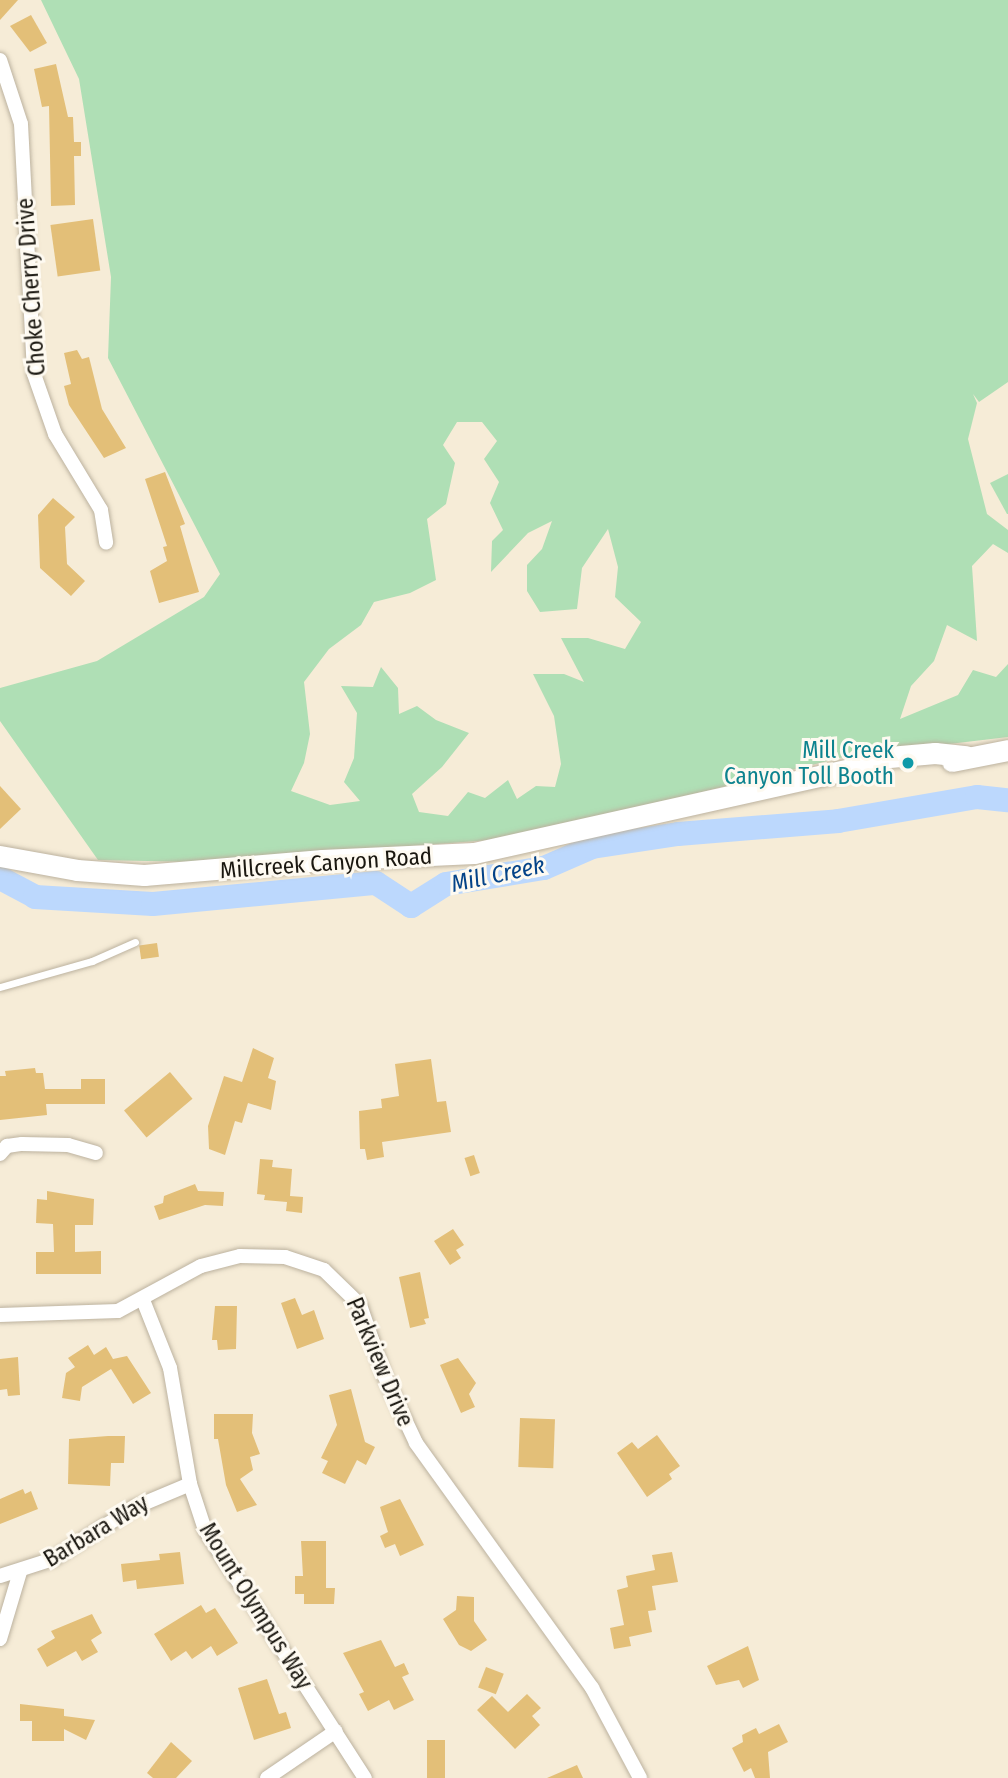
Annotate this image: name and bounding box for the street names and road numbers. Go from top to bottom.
street label: Choke Cherry Drive [11,197,51,377]
street label: Millcreek Canyon Road [219,842,433,884]
street label: Parkview Drive [340,1293,420,1431]
street label: Barbara Way [39,1489,153,1573]
street label: Mount Olympus Way [194,1518,318,1694]

